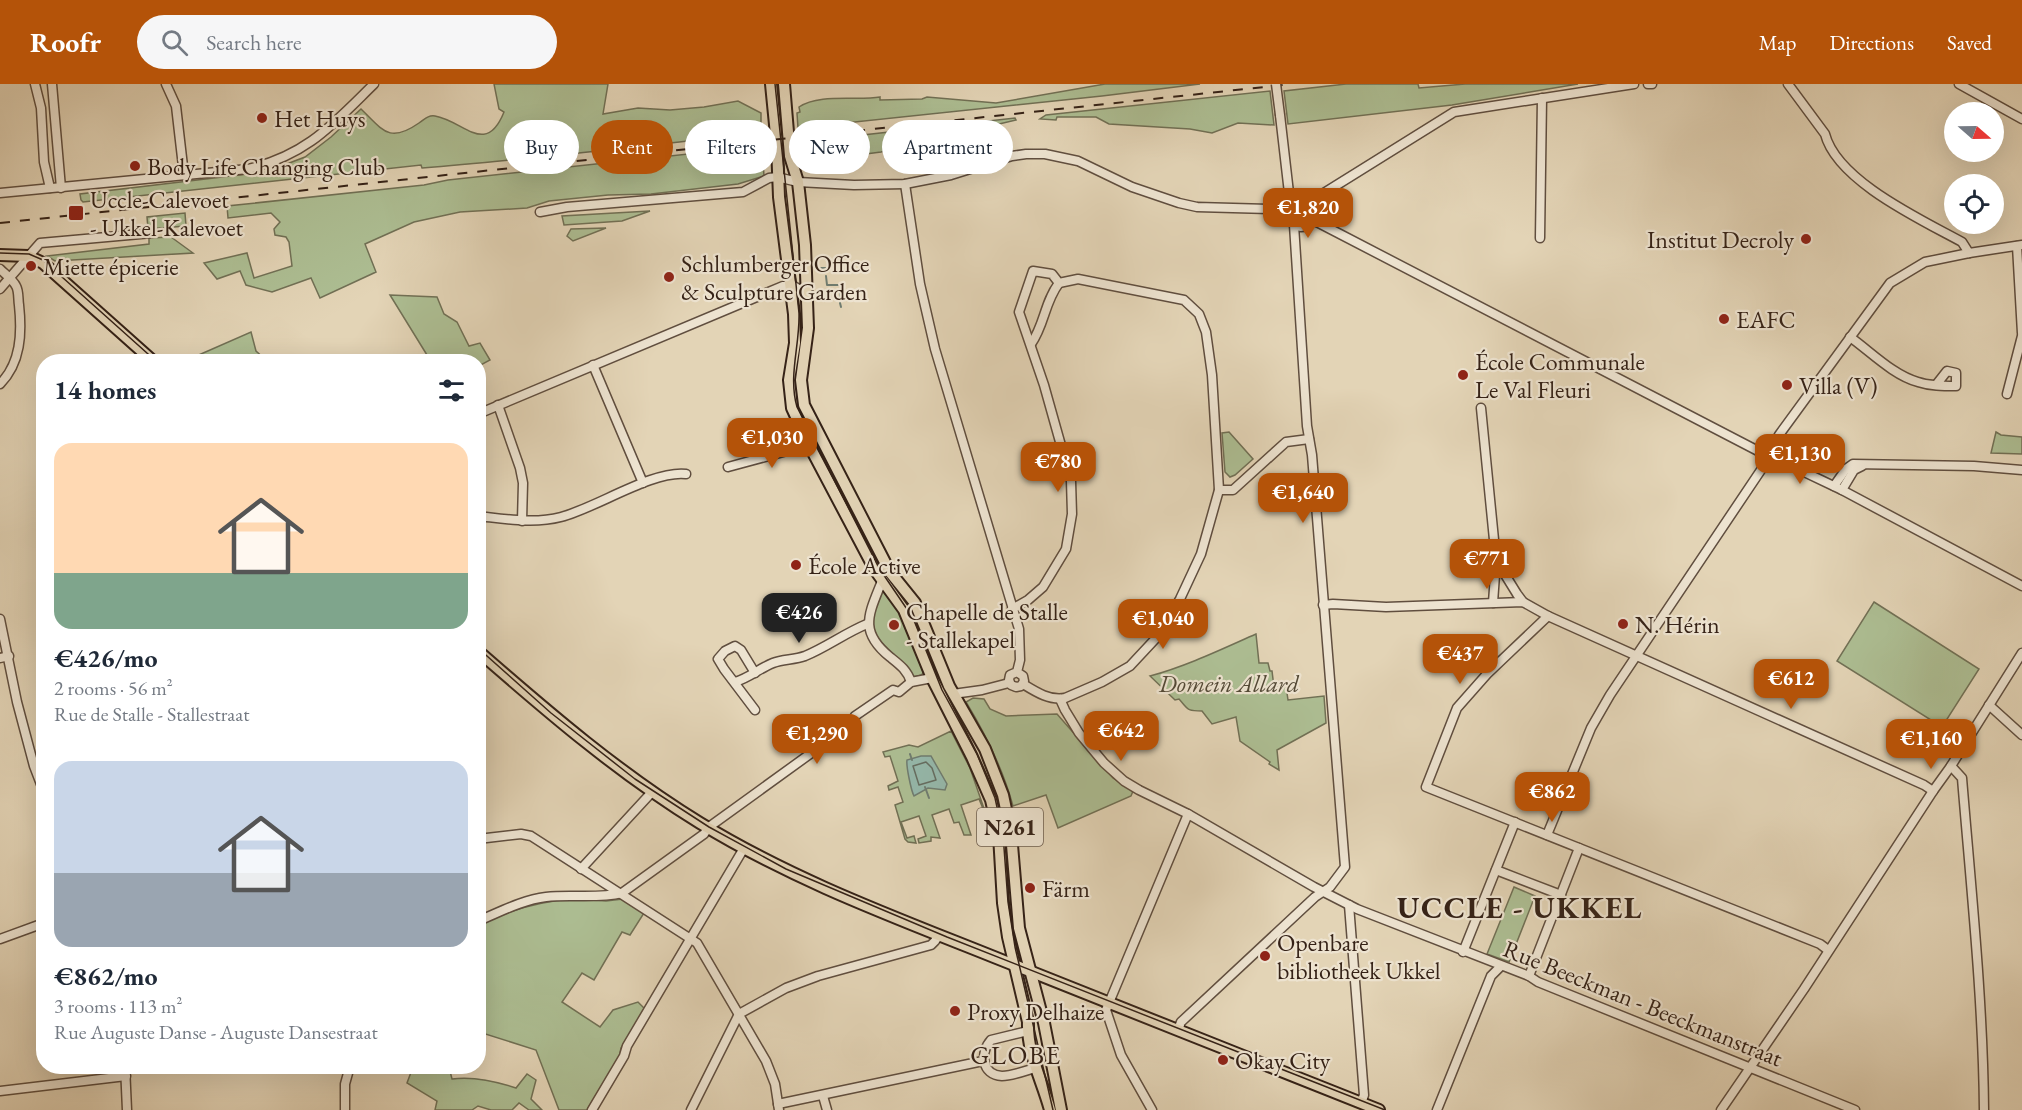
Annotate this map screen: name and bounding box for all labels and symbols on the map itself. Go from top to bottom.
north arrow [1944,102,2004,162]
place label: Het Huys [274,103,366,134]
marker: Het Huys [255,111,269,125]
place label: Body Life Changing Club [147,151,385,182]
marker: Body Life Changing Club [128,159,142,173]
place label: Uccle-Calevoet - Ukkel-Kalevoet [90,184,243,243]
pin: €1,820 [1259,188,1357,239]
marker: Uccle-Calevoet - Ukkel-Kalevoet [67,204,85,222]
place label: Institut Decroly [1647,224,1794,255]
marker: Institut Decroly [1799,232,1813,246]
place label: Schlumberger Office & Sculpture Garden [681,248,869,307]
place label: Miette épicerie [43,251,179,282]
marker: Miette épicerie [24,259,38,273]
marker: Schlumberger Office & Sculpture Garden [662,270,676,284]
place label: EAFC [1736,304,1795,335]
marker: EAFC [1717,312,1731,326]
place label: École Communale Le Val Fleuri [1475,346,1645,405]
marker: École Communale Le Val Fleuri [1456,368,1470,382]
place label: Villa (V) [1799,370,1878,401]
marker: Villa (V) [1780,378,1794,392]
pin: €1,030 [723,418,821,469]
pin: €1,130 [1751,434,1849,485]
pin: €780 [1022,442,1094,493]
pin: €1,640 [1254,473,1352,524]
pin: €771 [1451,539,1523,590]
place label: École Active [808,550,921,581]
marker: École Active [789,558,803,572]
pin: €426 [763,593,835,644]
place label: Chapelle de Stalle - Stallekapel [906,596,1068,655]
pin: €1,040 [1114,599,1212,650]
place label: N. Hérin [1635,609,1720,640]
marker: N. Hérin [1616,617,1630,631]
marker: Chapelle de Stalle - Stallekapel [887,618,901,632]
pin: €437 [1424,634,1496,685]
pin: €612 [1755,659,1827,710]
park label: Domein Allard [1158,668,1300,699]
pin: €642 [1085,711,1157,762]
pin: €1,290 [768,714,866,765]
pin: €1,160 [1882,719,1980,770]
pin: €862 [1516,772,1588,823]
road number: N261 [977,808,1043,846]
place label: Färm [1042,873,1090,904]
marker: Färm [1023,881,1037,895]
district label: UCCLE - UKKEL [1397,888,1643,927]
place label: Openbare bibliotheek Ukkel [1277,927,1441,986]
street label: Rue Beeckman - Beeckmanstraat [1499,933,1788,1073]
marker: Openbare bibliotheek Ukkel [1258,949,1272,963]
place label: Proxy Delhaize [967,996,1104,1027]
marker: Proxy Delhaize [948,1004,962,1018]
district label: GLOBE [970,1038,1062,1072]
place label: Okay City [1235,1045,1331,1076]
marker: Okay City [1216,1053,1230,1067]

